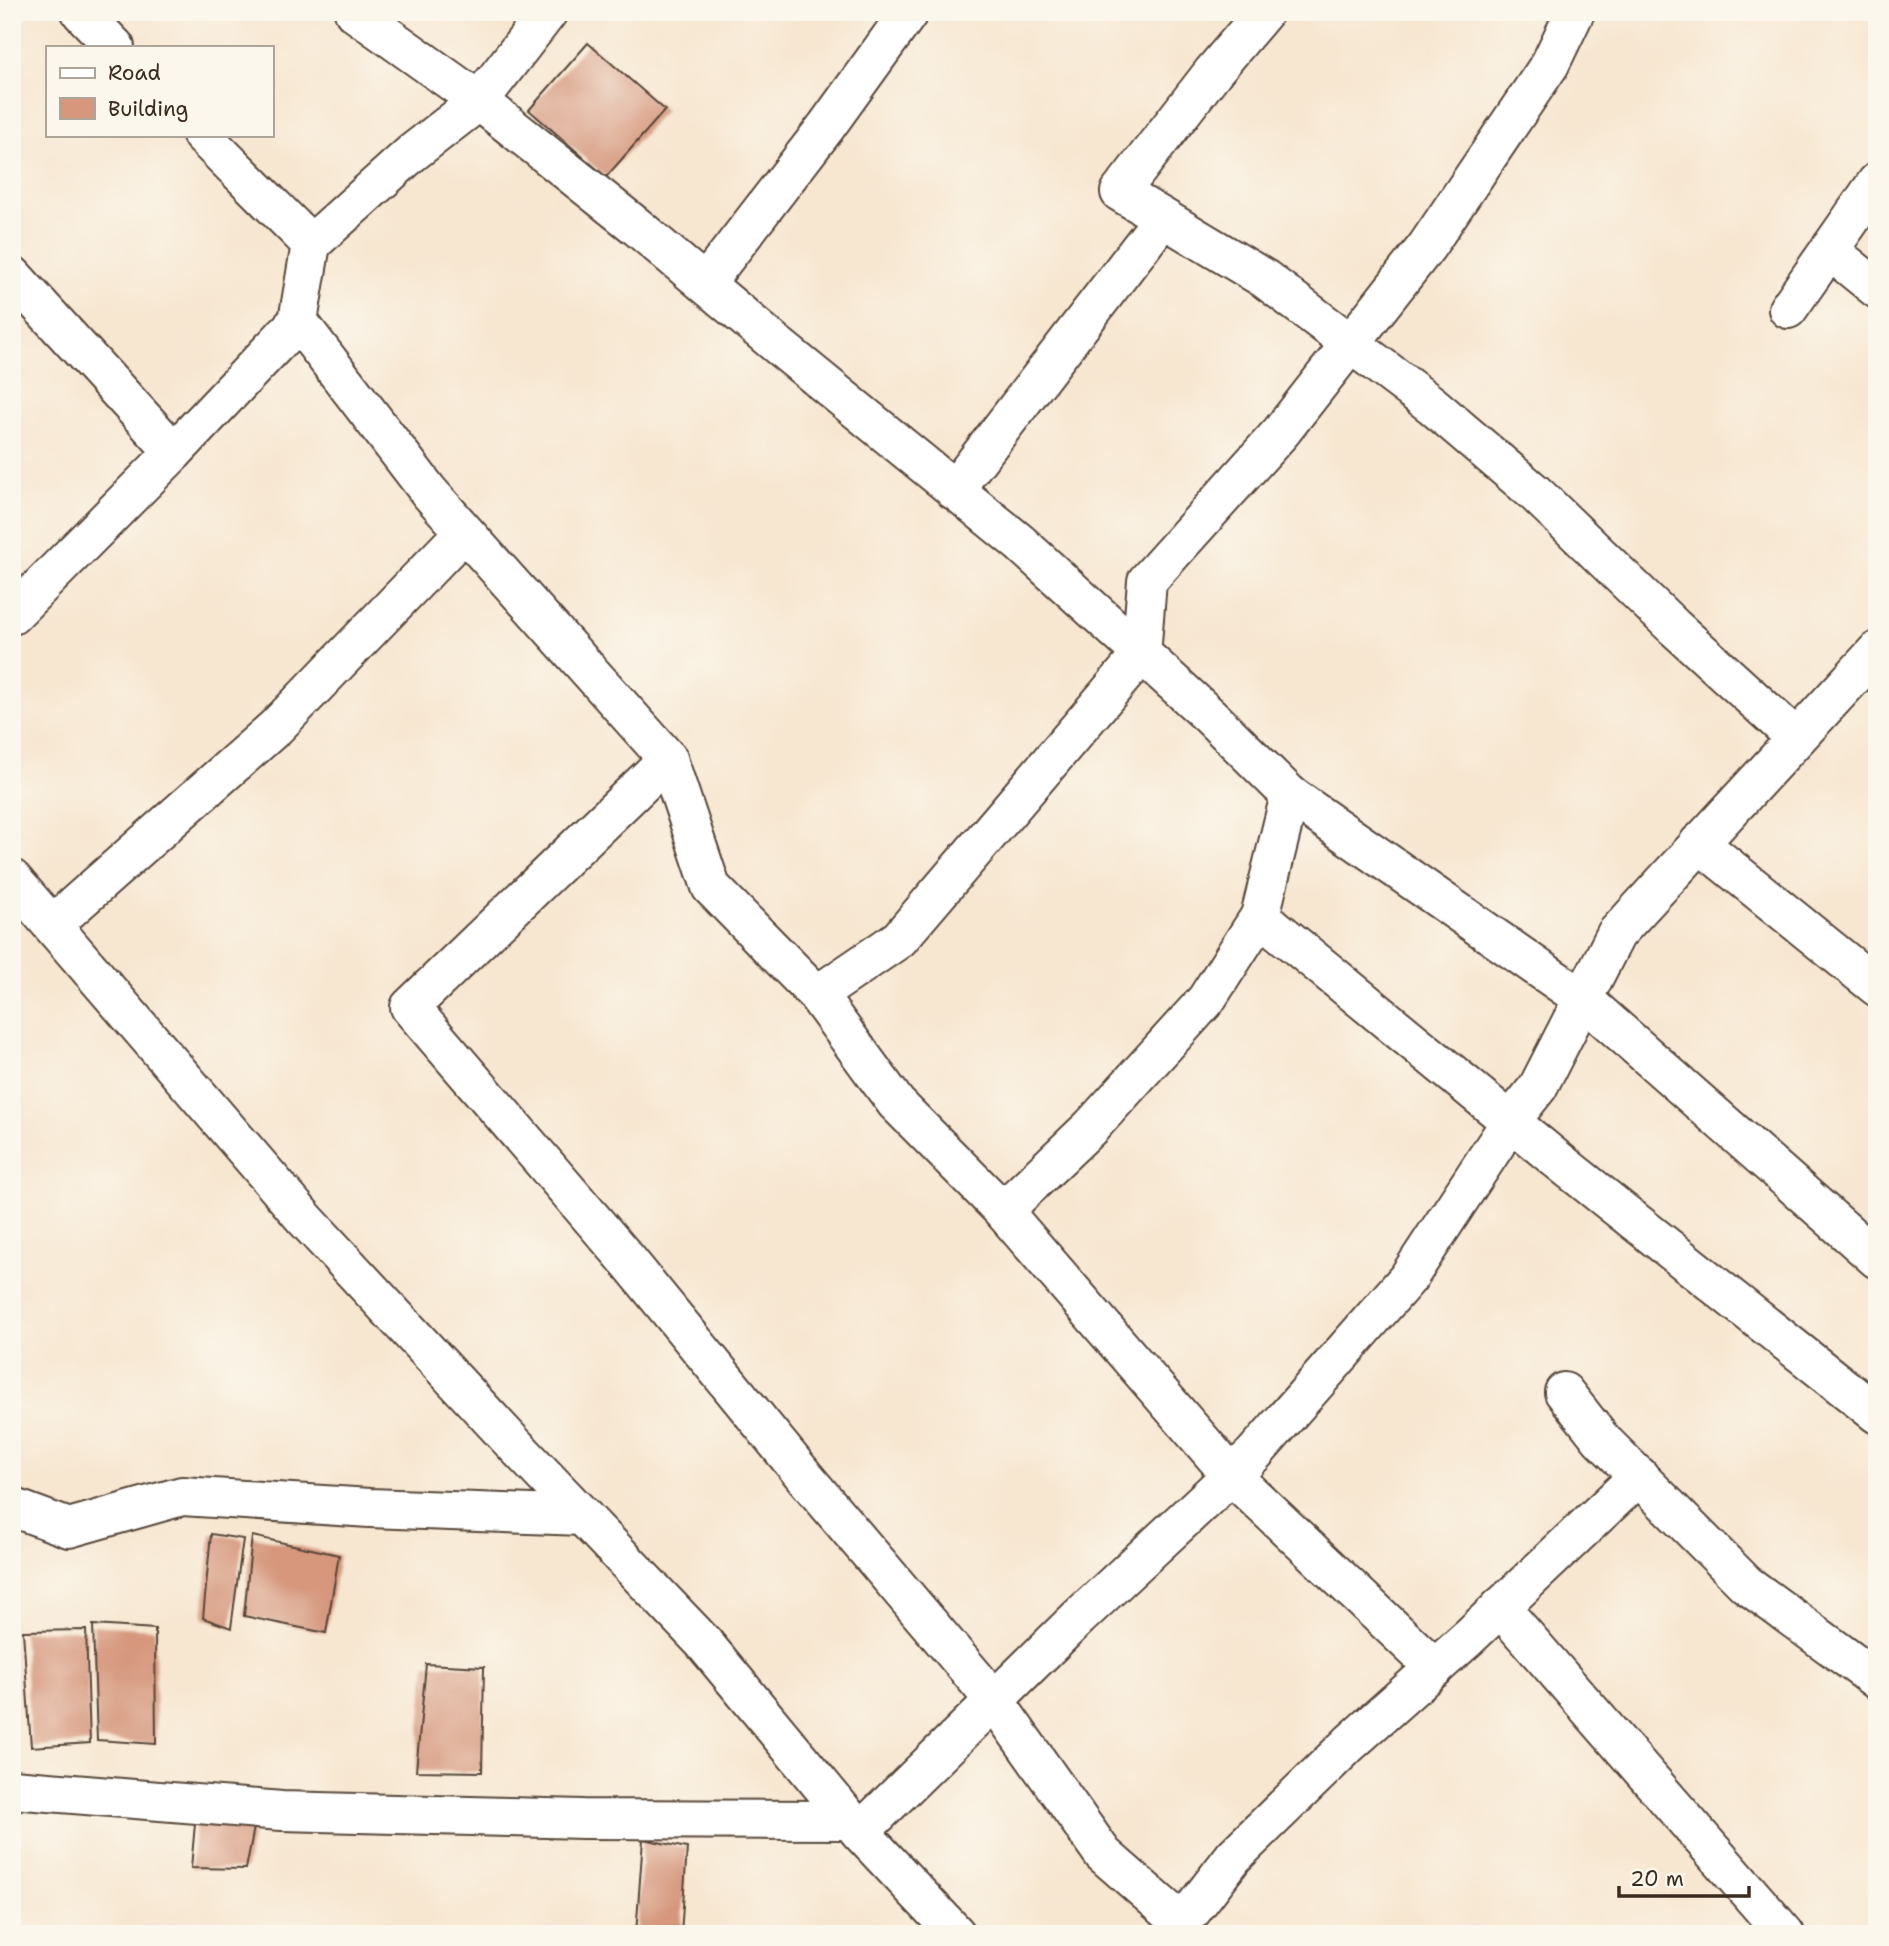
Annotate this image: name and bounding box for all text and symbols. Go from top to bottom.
legend [46,46,273,136]
text: Road [108,59,161,87]
text: Building [108,95,188,123]
scale bar [1619,1855,1749,1899]
text: 20 m [1630,1865,1684,1893]

